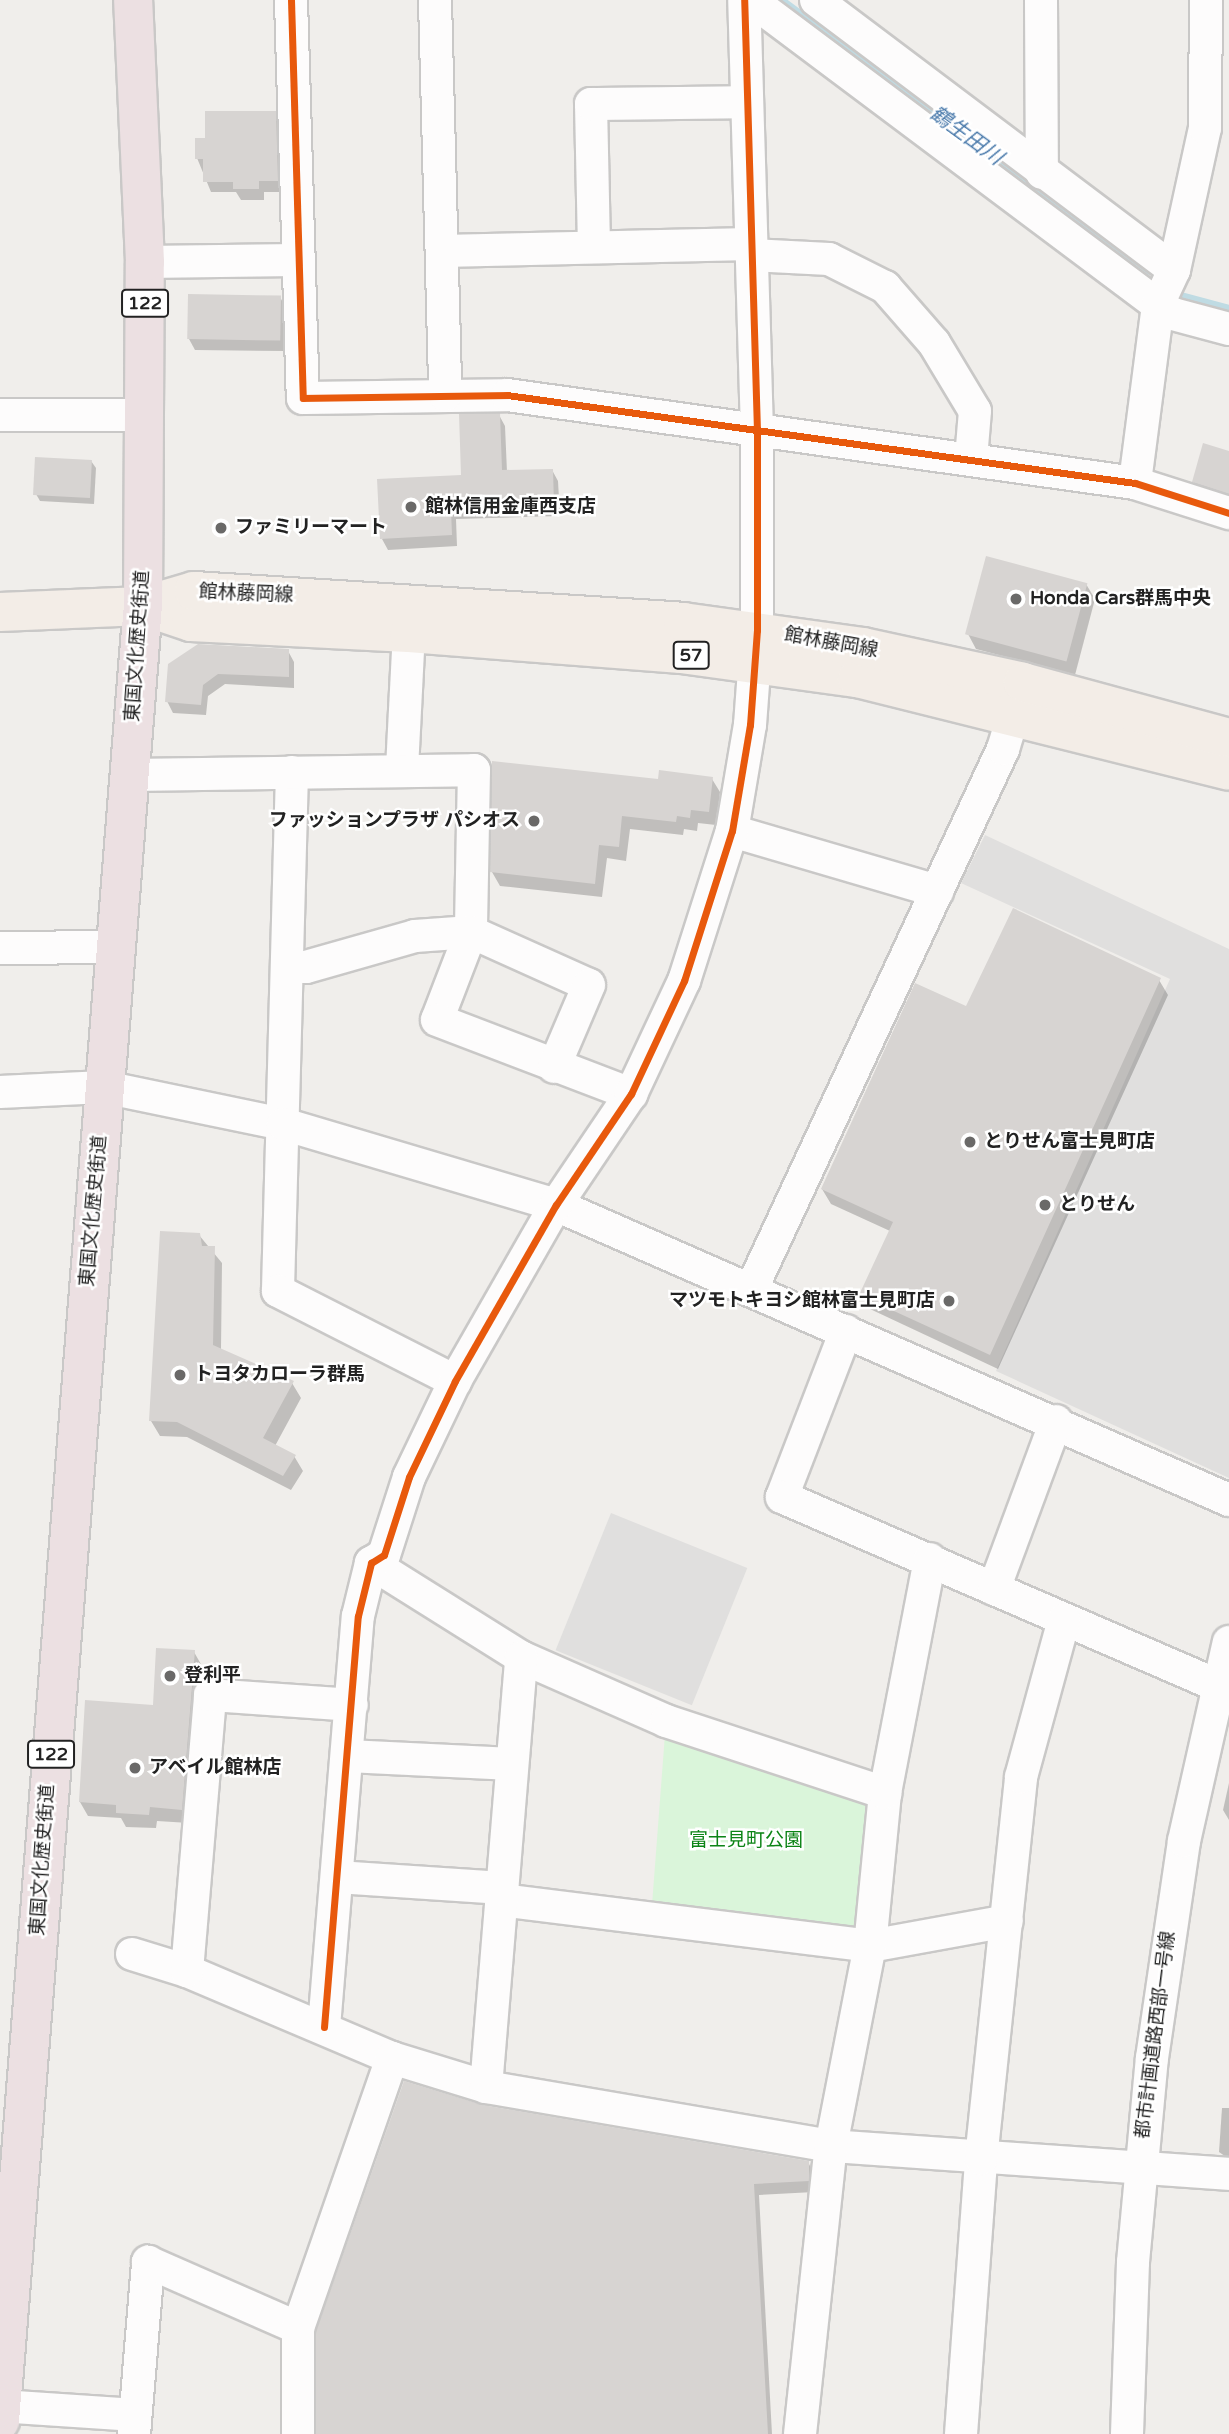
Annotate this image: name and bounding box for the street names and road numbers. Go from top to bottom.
road number: 122 [120,288,170,318]
street label: 東国文化歴史街道 [121,569,155,723]
street label: 館林藤岡線 [198,581,294,607]
street label: 館林藤岡線 [782,624,880,662]
road number: 57 [672,640,710,670]
street label: 東国文化歴史街道 [76,1134,112,1288]
road number: 122 [26,1740,76,1769]
street label: 東国文化歴史街道 [26,1783,60,1937]
street label: 都市計画道路西部一号線 [1132,1930,1180,2140]

